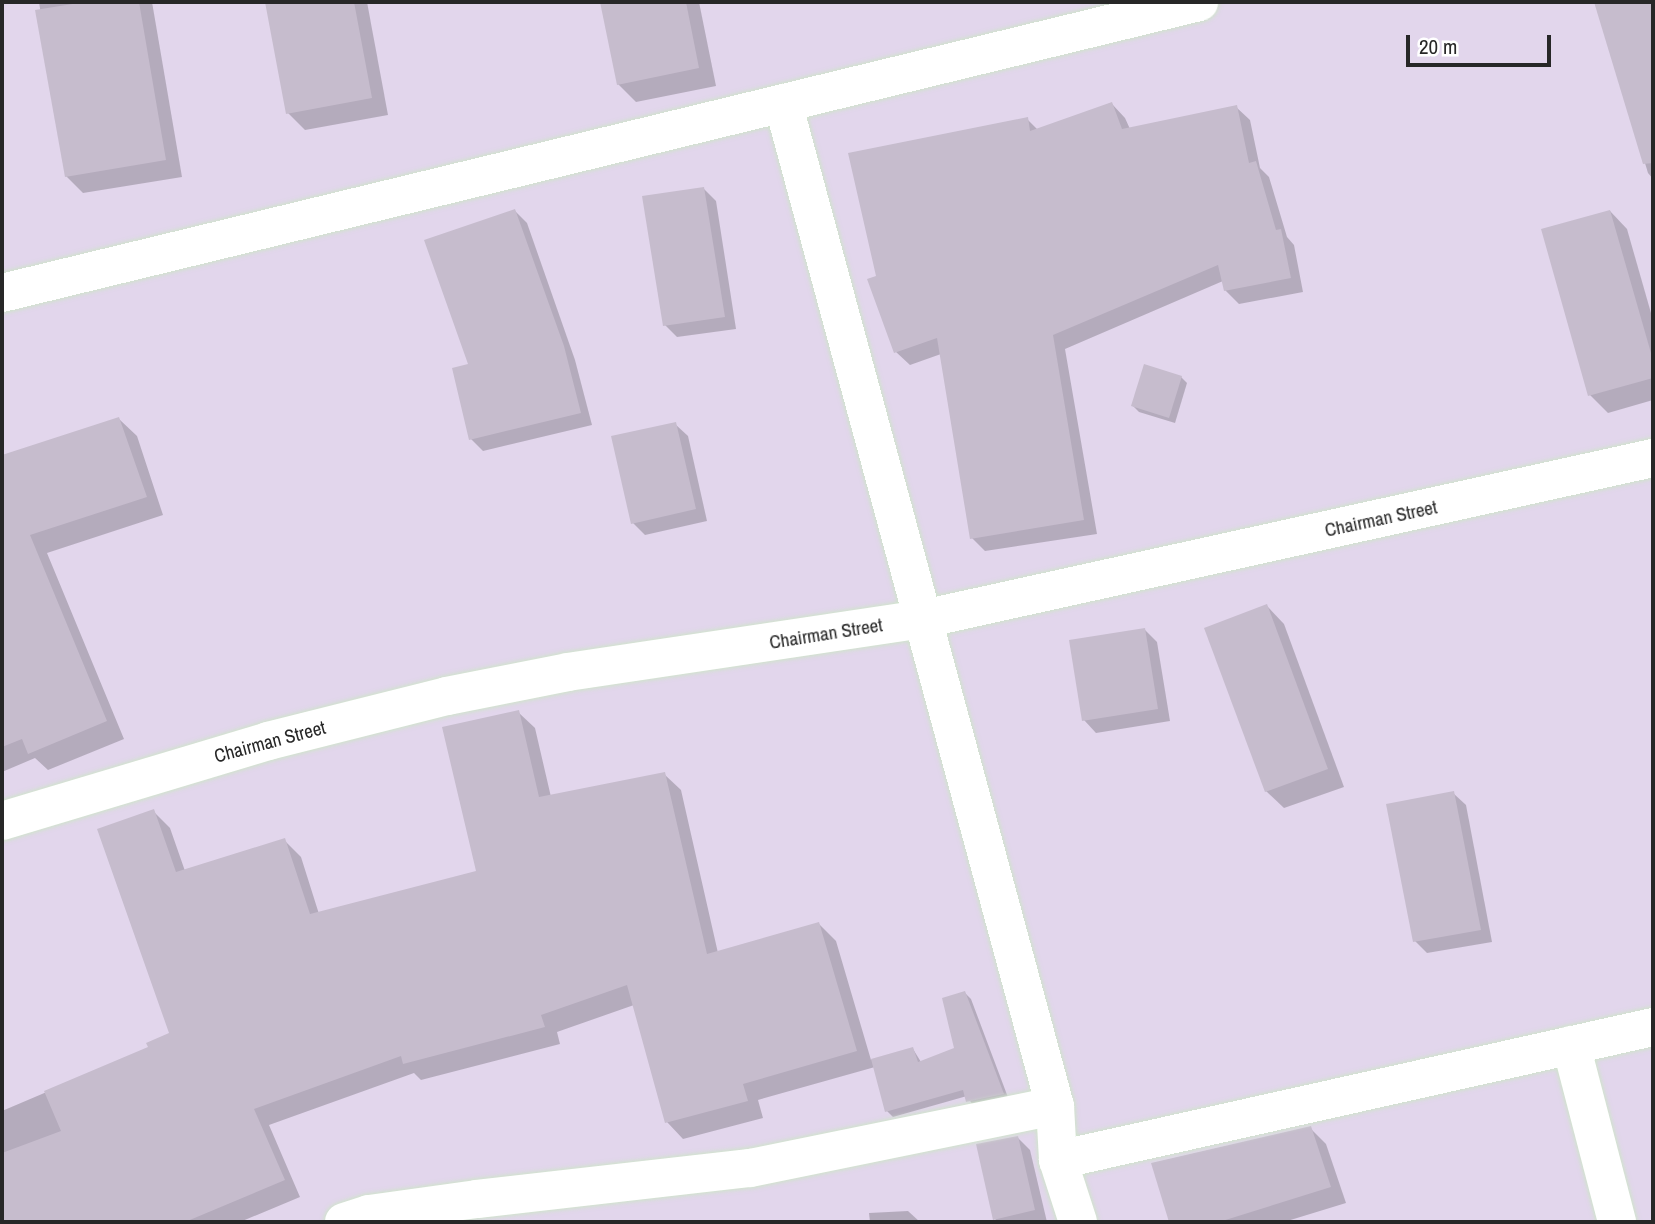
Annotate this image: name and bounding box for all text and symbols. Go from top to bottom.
scale bar [1410,21,1555,65]
text: 20 m [1419,32,1457,61]
street label: Chairman Street [1323,496,1439,542]
street label: Chairman Street [768,614,884,654]
street label: Chairman Street [212,716,328,768]

